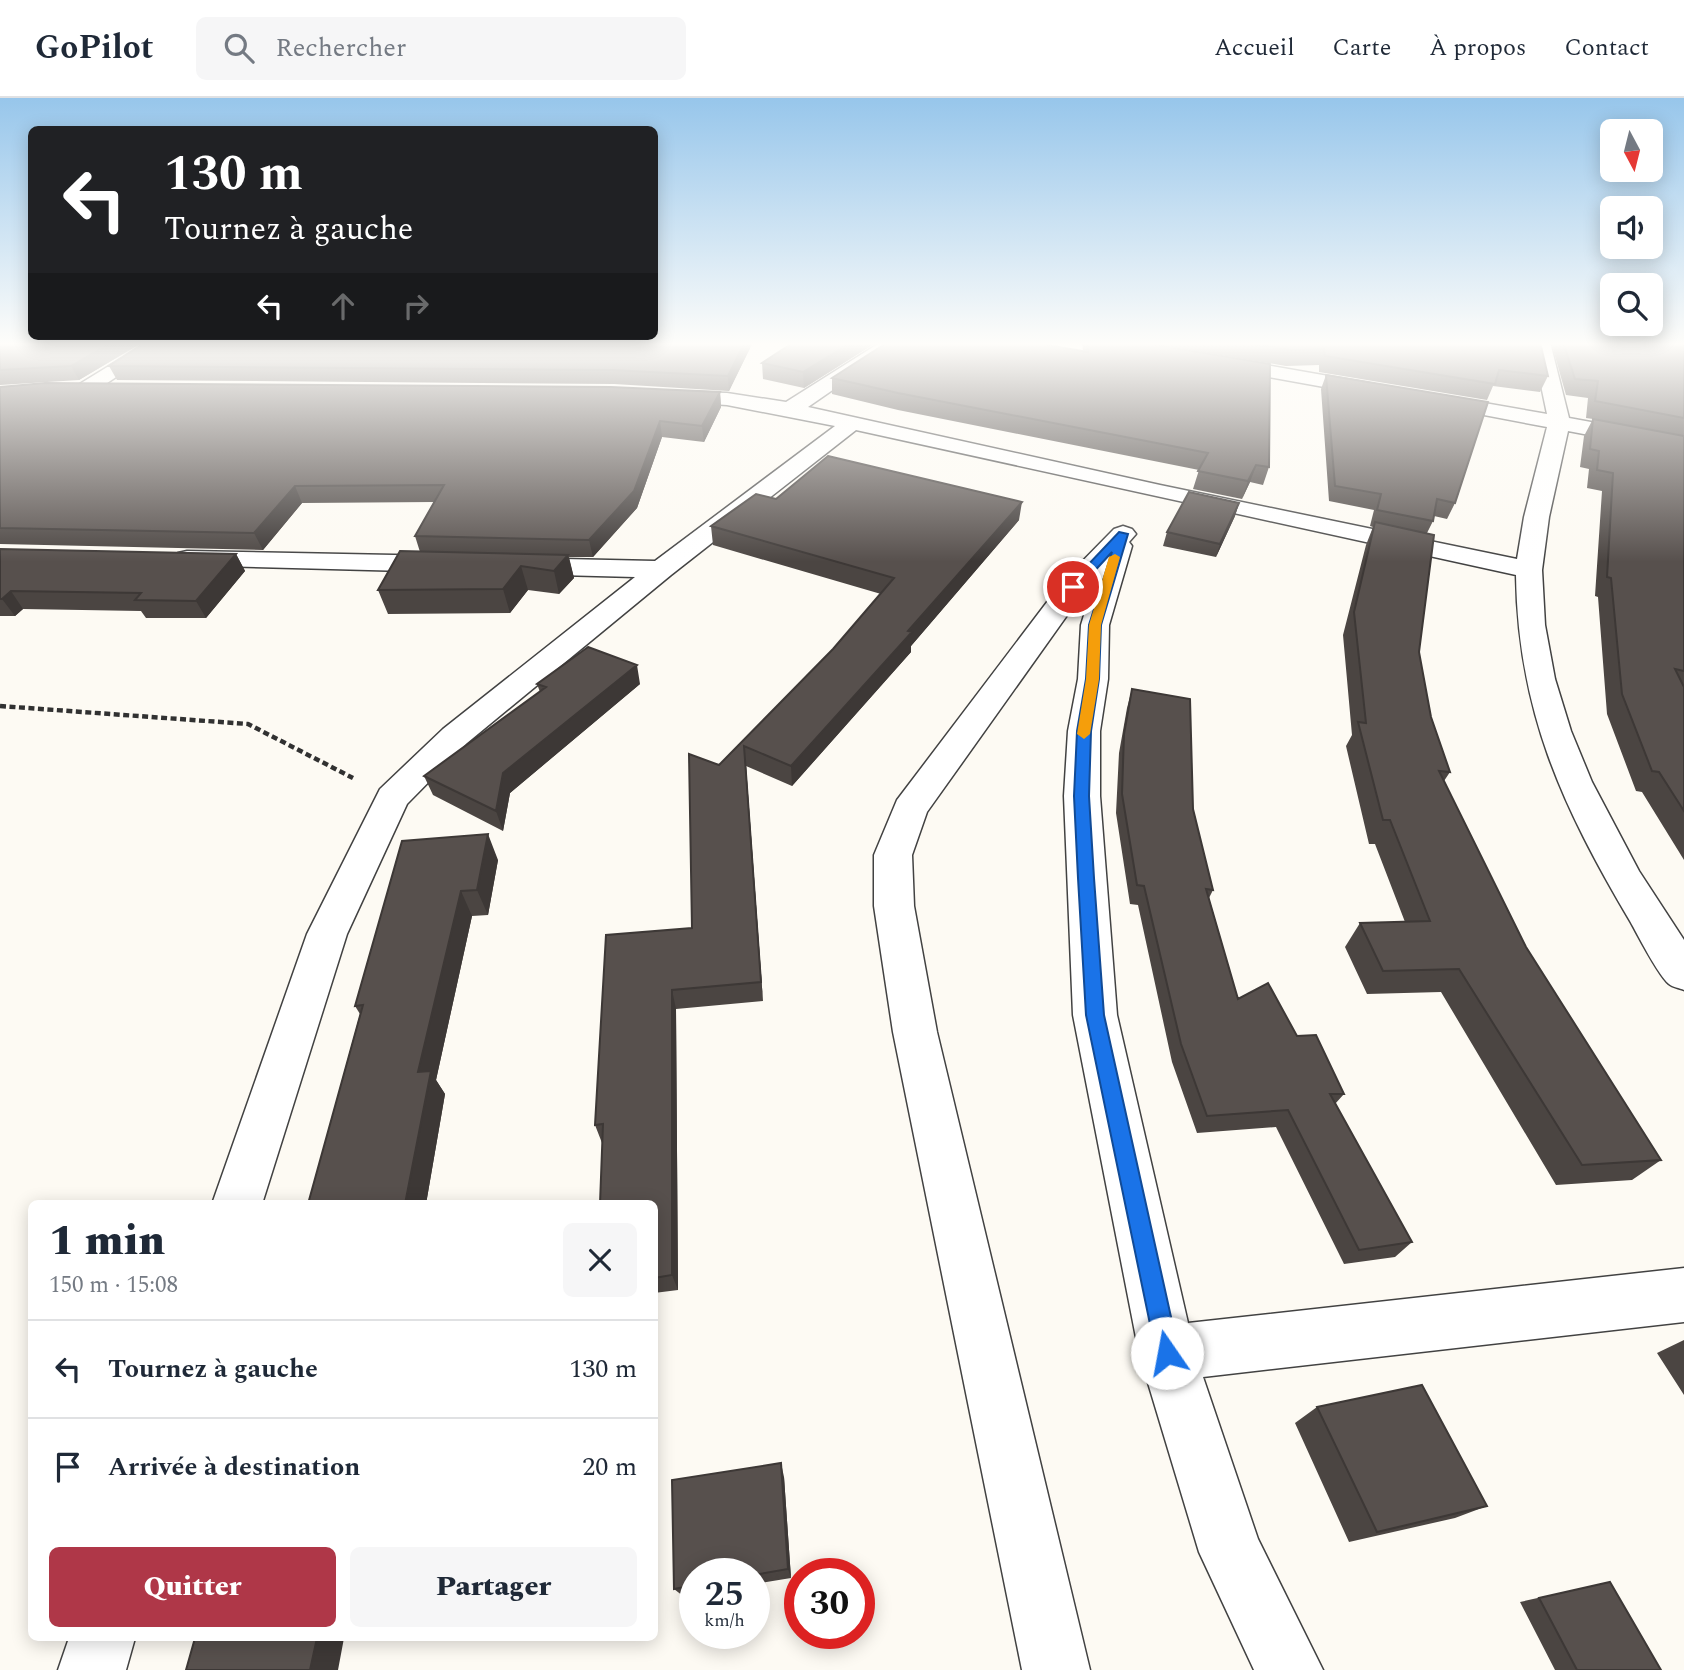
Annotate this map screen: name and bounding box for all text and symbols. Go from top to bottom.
search box [196,17,686,80]
text: GoPilot [35,23,154,73]
text: Rechercher [276,28,406,68]
icon: search [220,29,258,67]
text: Accueil [1214,30,1294,66]
text: Carte [1332,30,1391,66]
text: À propos [1429,30,1526,66]
text: Contact [1564,30,1649,66]
north arrow [1600,119,1662,182]
map controls [1600,119,1663,336]
text: 130 m [164,137,303,212]
icon: left [49,154,140,245]
button: sound [1600,196,1663,259]
text: Tournez à gauche [164,205,413,254]
button: search [1600,273,1663,336]
icon: left [251,287,289,325]
icon: ahead [324,287,362,325]
icon: right [397,287,435,325]
pin [1043,557,1103,617]
icon: arrive [1054,568,1092,606]
text: 1 min [49,1210,165,1273]
button: close [563,1223,637,1297]
text: 150 m · 15:08 [49,1268,178,1303]
position arrow [1130,1316,1204,1390]
text: Tournez à gauche [108,1349,318,1389]
text: 130 m [569,1349,637,1389]
icon: left [49,1350,87,1388]
text: Arrivée à destination [108,1447,360,1487]
text: 20 m [582,1447,637,1487]
icon: arrive [49,1448,87,1486]
button: Quitter [49,1547,336,1627]
button: Partager [350,1547,637,1627]
speed limit sign: 30 [784,1558,875,1649]
text: 25 [705,1568,744,1621]
text: km/h [704,1607,745,1634]

